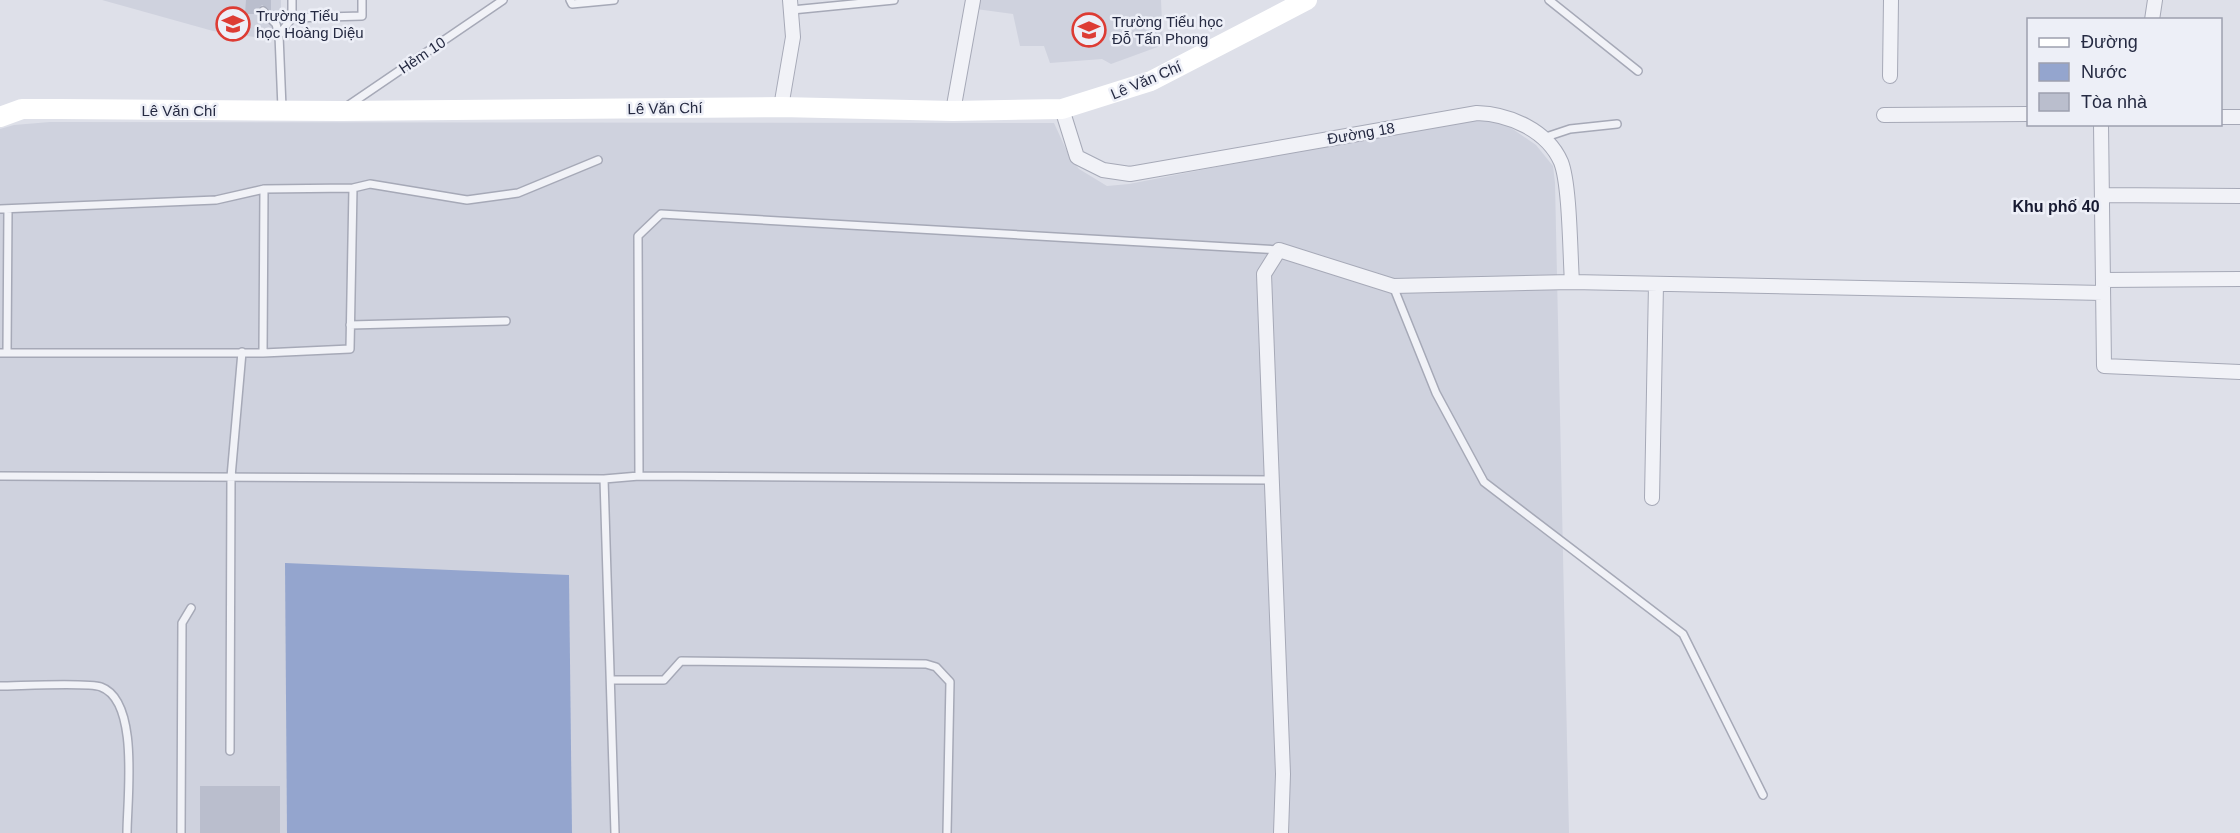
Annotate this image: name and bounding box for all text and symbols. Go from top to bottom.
school or university icon: Trường Tiểu học Hoàng Diệu [215,6,251,42]
place label: Trường Tiểu học Hoàng Diệu [256,7,364,41]
school or university icon: Trường Tiểu học Đỗ Tấn Phong [1071,12,1107,48]
place label: Trường Tiểu học Đỗ Tấn Phong [1112,13,1224,47]
legend [2027,18,2222,126]
text: Đường [2081,32,2138,52]
street label: Hẻm 10 [395,33,449,77]
street label: Lê Văn Chí [1108,57,1185,102]
text: Nước [2081,62,2127,82]
text: Tòa nhà [2081,92,2148,112]
street label: Lê Văn Chí [627,99,703,117]
street label: Lê Văn Chí [141,102,217,119]
street label: Đường 18 [1326,119,1396,147]
district label: Khu phố 40 [2012,198,2100,215]

